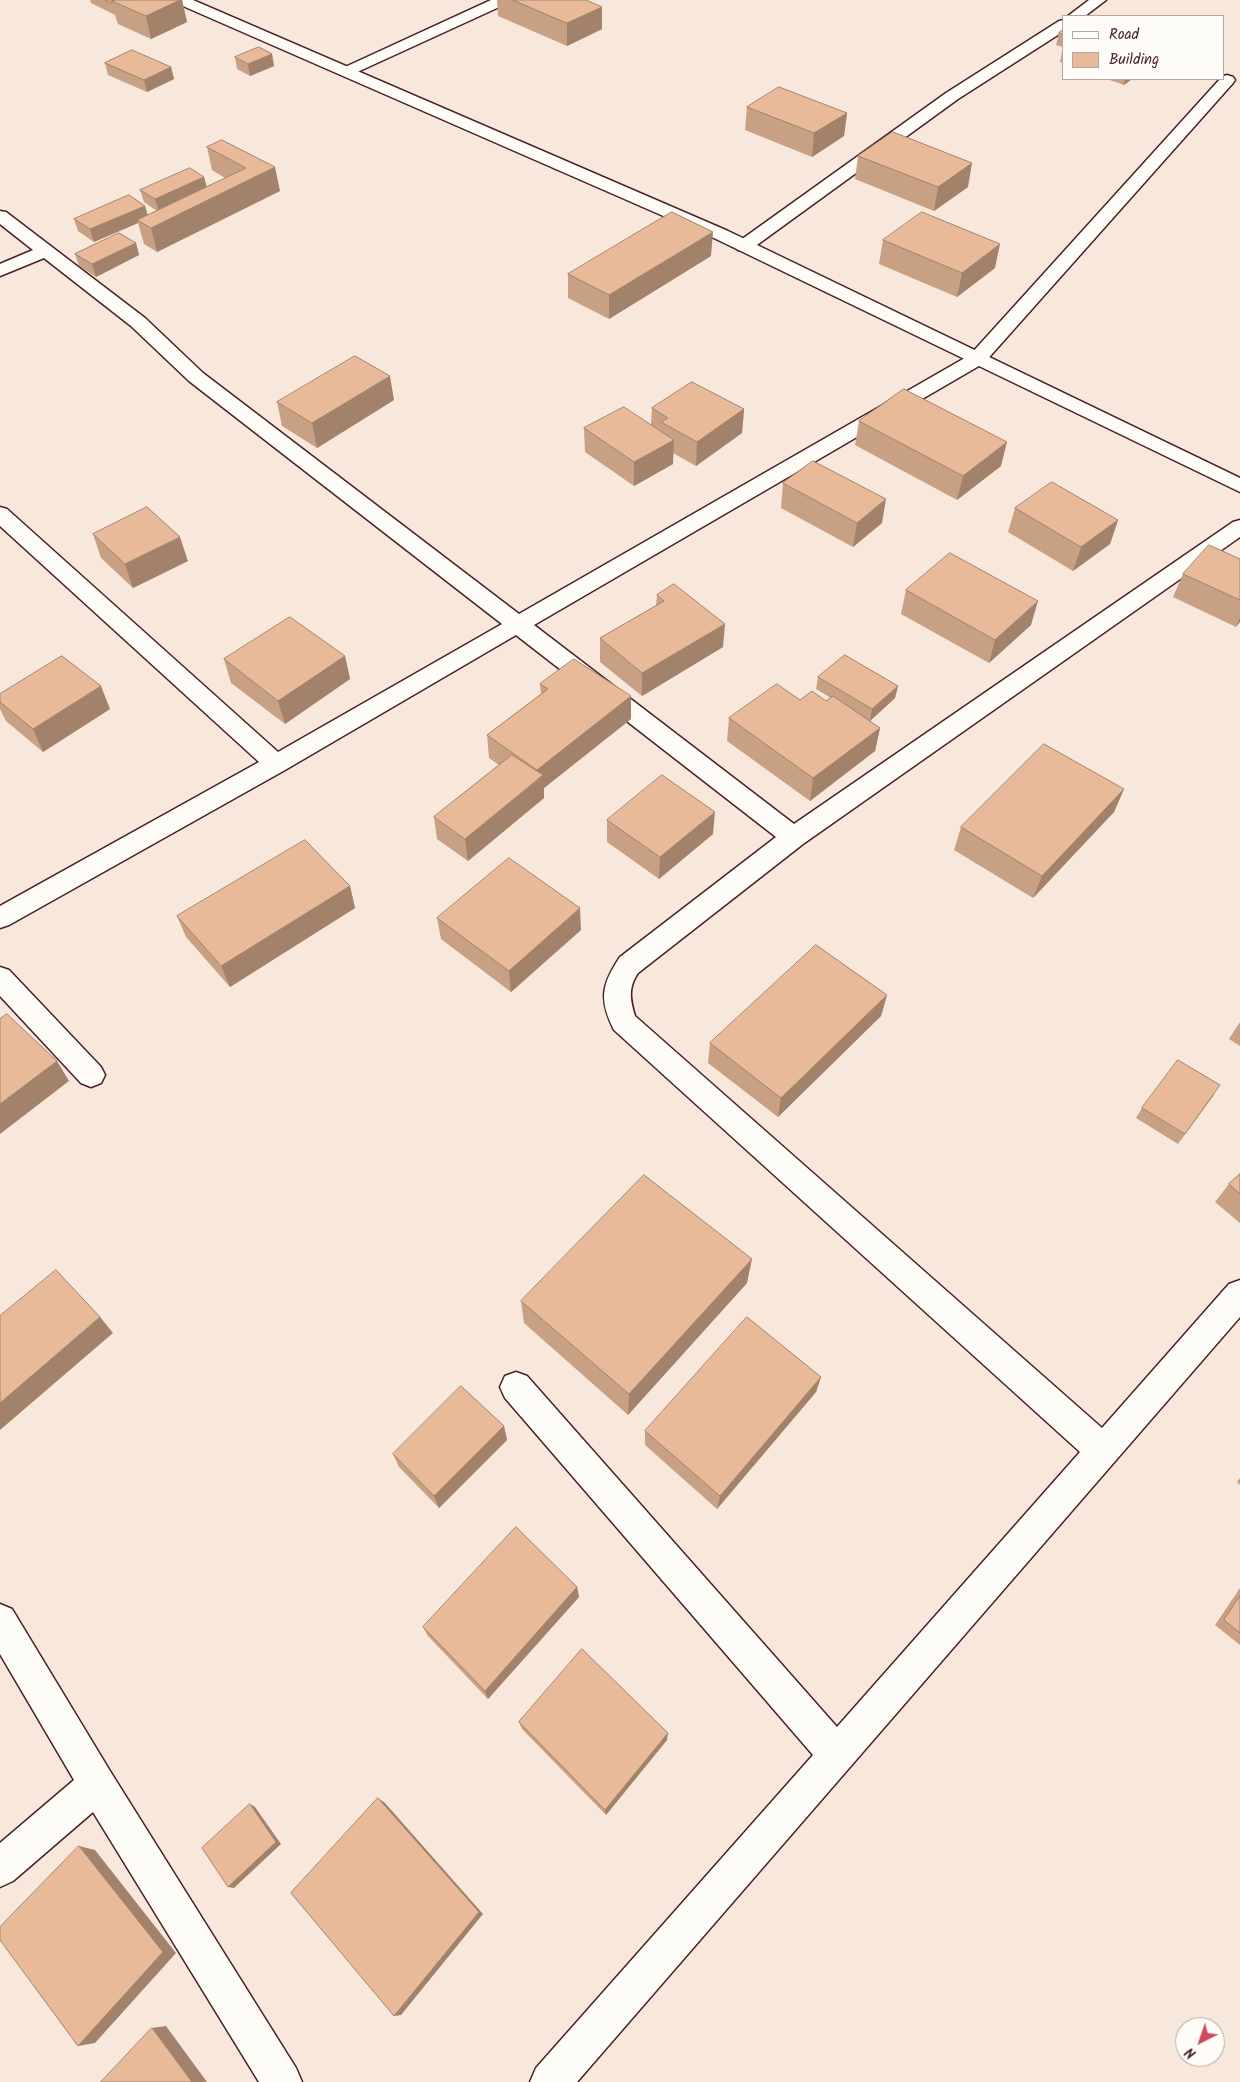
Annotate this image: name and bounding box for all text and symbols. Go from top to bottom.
legend [1062,15,1225,80]
text: Road [1109,23,1139,47]
text: Building [1109,48,1159,72]
north arrow [1175,2017,1225,2067]
text: N [1180,2041,1201,2064]

